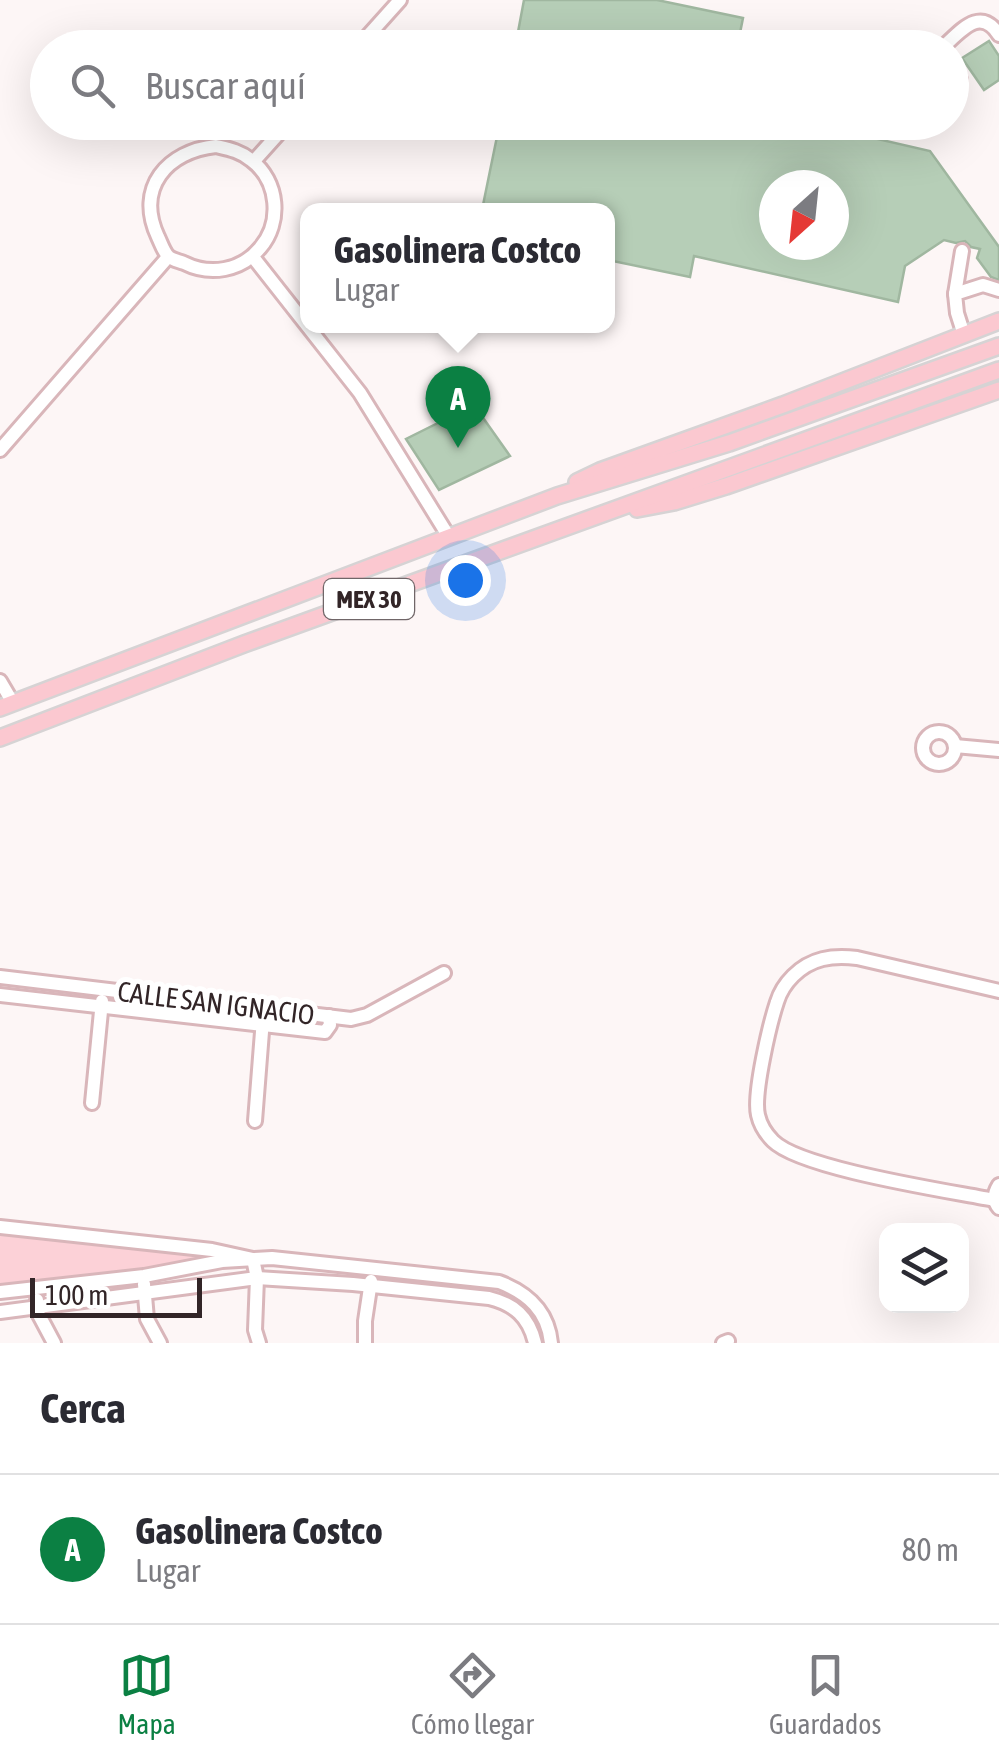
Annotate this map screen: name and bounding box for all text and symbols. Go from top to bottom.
search box [30,30,969,140]
icon: search [65,58,120,113]
text: Buscar aquí [145,64,306,107]
north arrow [759,170,849,260]
popup [300,203,615,333]
text: Gasolinera Costco [334,228,581,271]
text: Lugar [334,271,399,308]
pin: A [426,366,490,448]
your location [440,555,491,606]
road number: MEX 30 [324,579,414,619]
street label: CALLE SAN IGNACIO [116,975,316,1031]
map controls [879,1223,969,1313]
button: layers [879,1223,969,1313]
scale bar [30,1273,202,1318]
text: 100 m [45,1279,108,1311]
text: Cerca [40,1384,125,1432]
text: Gasolinera Costco [135,1509,383,1552]
text: A [65,1531,80,1568]
text: 80 m [901,1531,959,1568]
text: Lugar [135,1552,200,1589]
tab: Mapa [118,1648,176,1740]
tab: Cómo llegar [411,1648,534,1740]
tab: Guardados [769,1648,881,1740]

